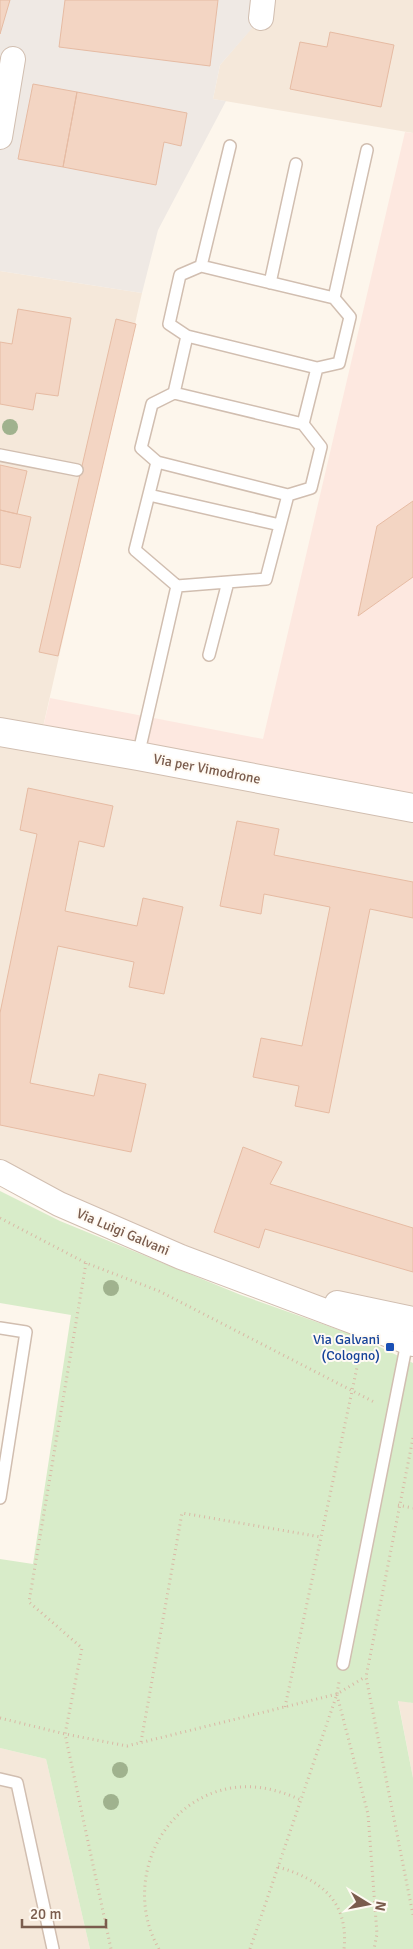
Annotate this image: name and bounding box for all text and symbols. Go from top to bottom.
street label: Via per Vimodrone [152,750,262,788]
street label: Via Luigi Galvani [74,1205,172,1259]
place label: Via Galvani (Cologno) [313,1331,380,1364]
marker: Via Galvani (Cologno) [384,1341,396,1353]
north arrow [343,1879,393,1929]
scale bar [22,1896,106,1928]
text: N [371,1900,390,1912]
text: 20 m [30,1905,61,1923]

